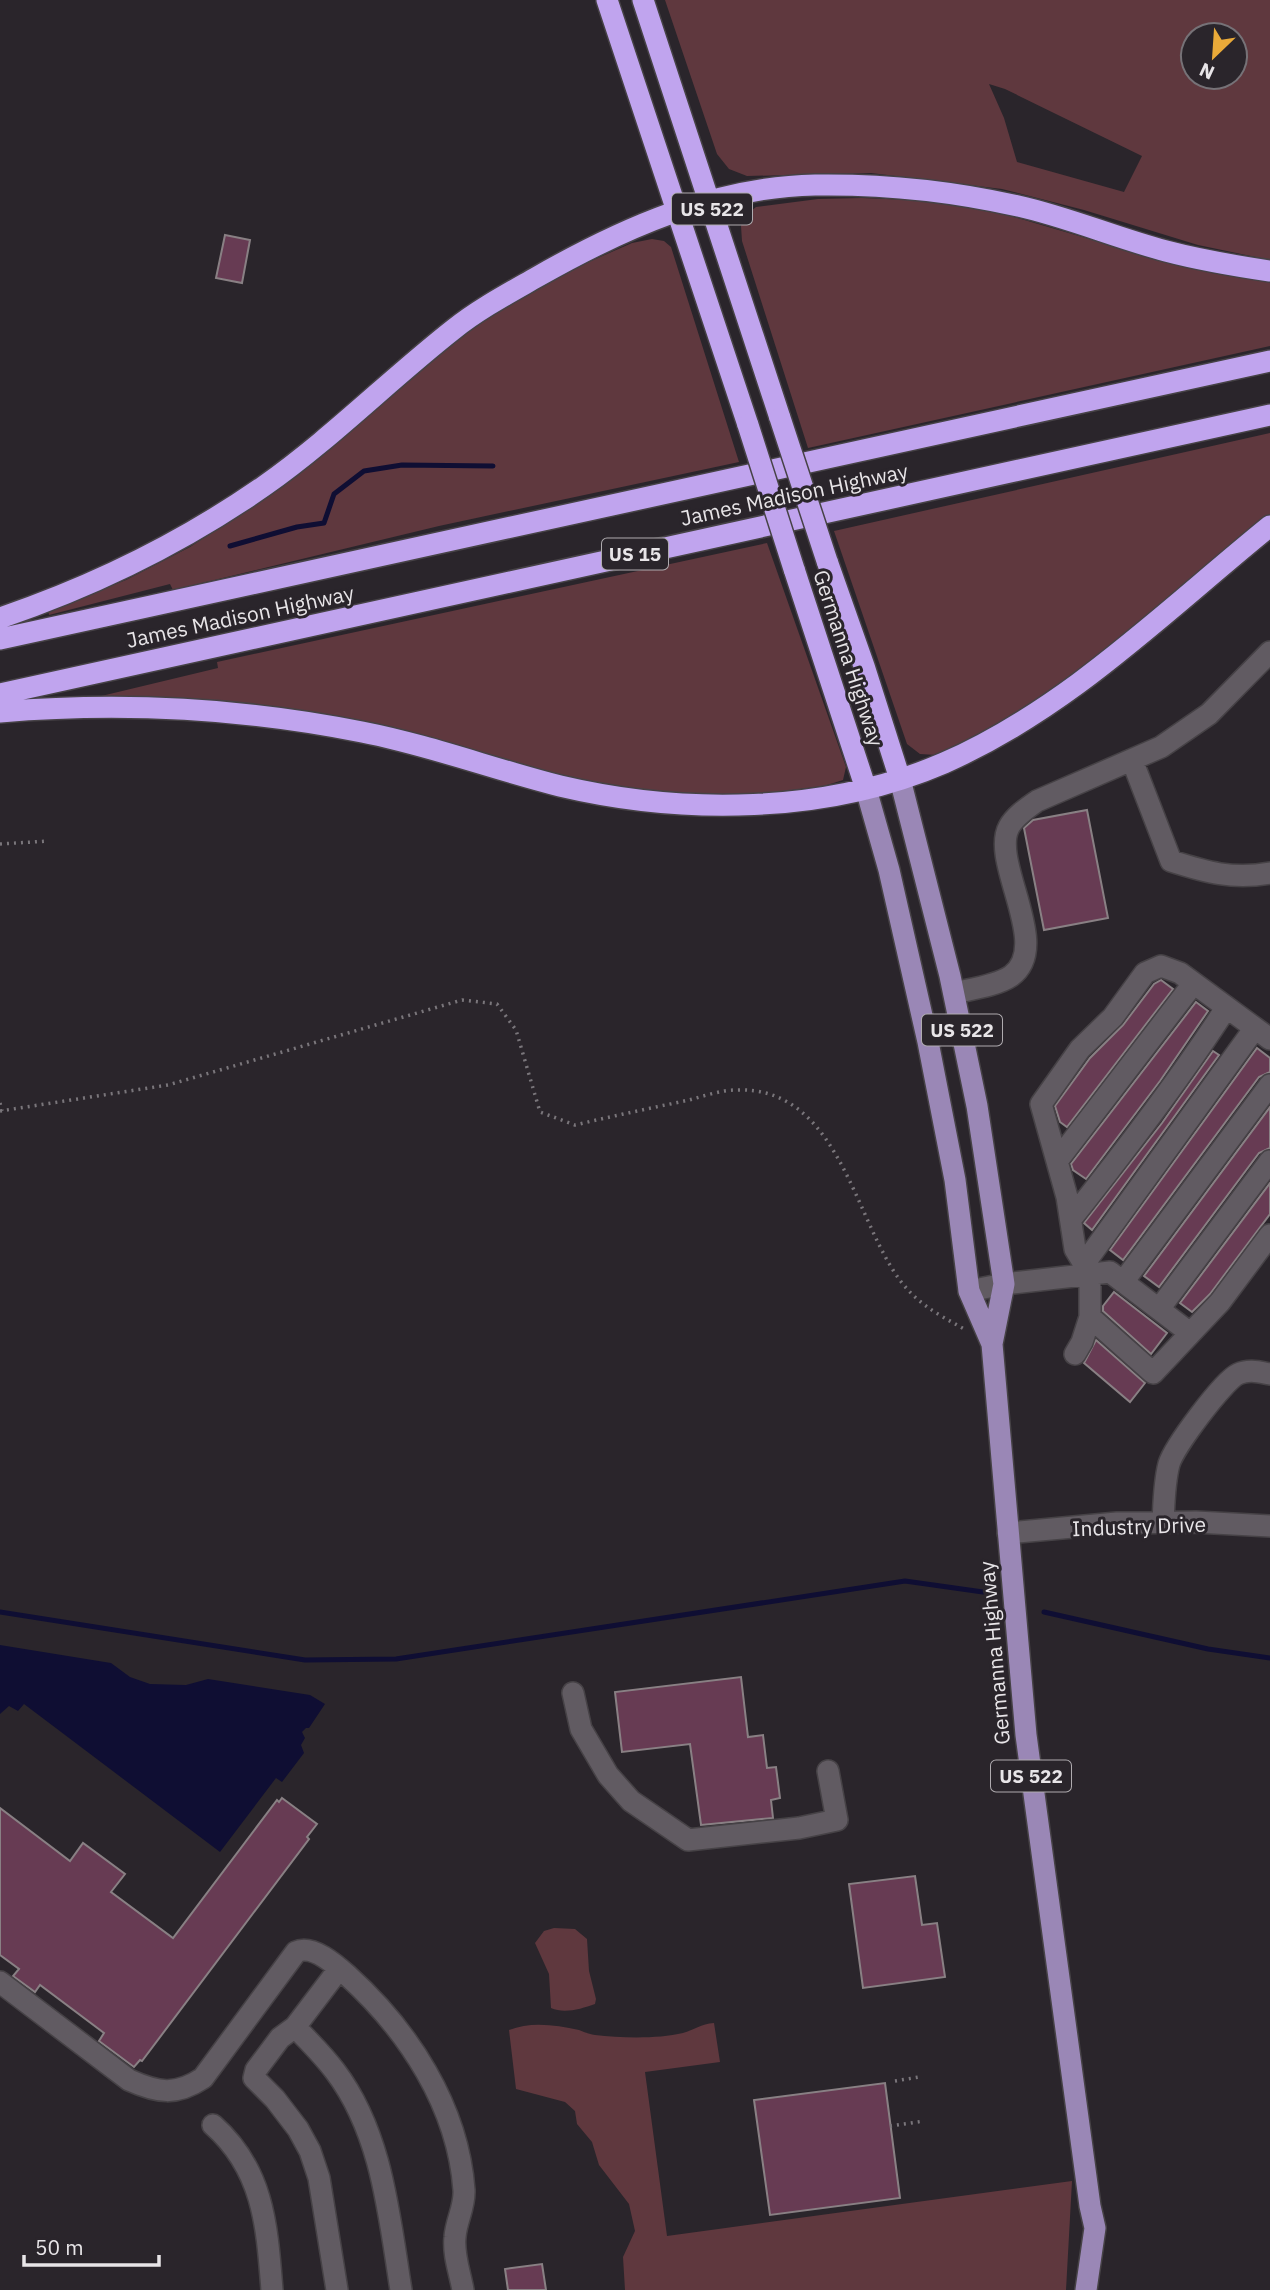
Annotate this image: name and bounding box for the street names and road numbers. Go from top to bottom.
road number: US 522 [672,194,752,224]
street label: James Madison Highway [678,456,911,532]
road number: US 15 [602,538,668,569]
street label: Germanna Highway [807,566,891,750]
street label: James Madison Highway [124,578,357,654]
road number: US 522 [922,1014,1002,1046]
street label: Industry Drive [1072,1510,1206,1542]
street label: Germanna Highway [972,1560,1016,1746]
road number: US 522 [991,1760,1071,1792]

